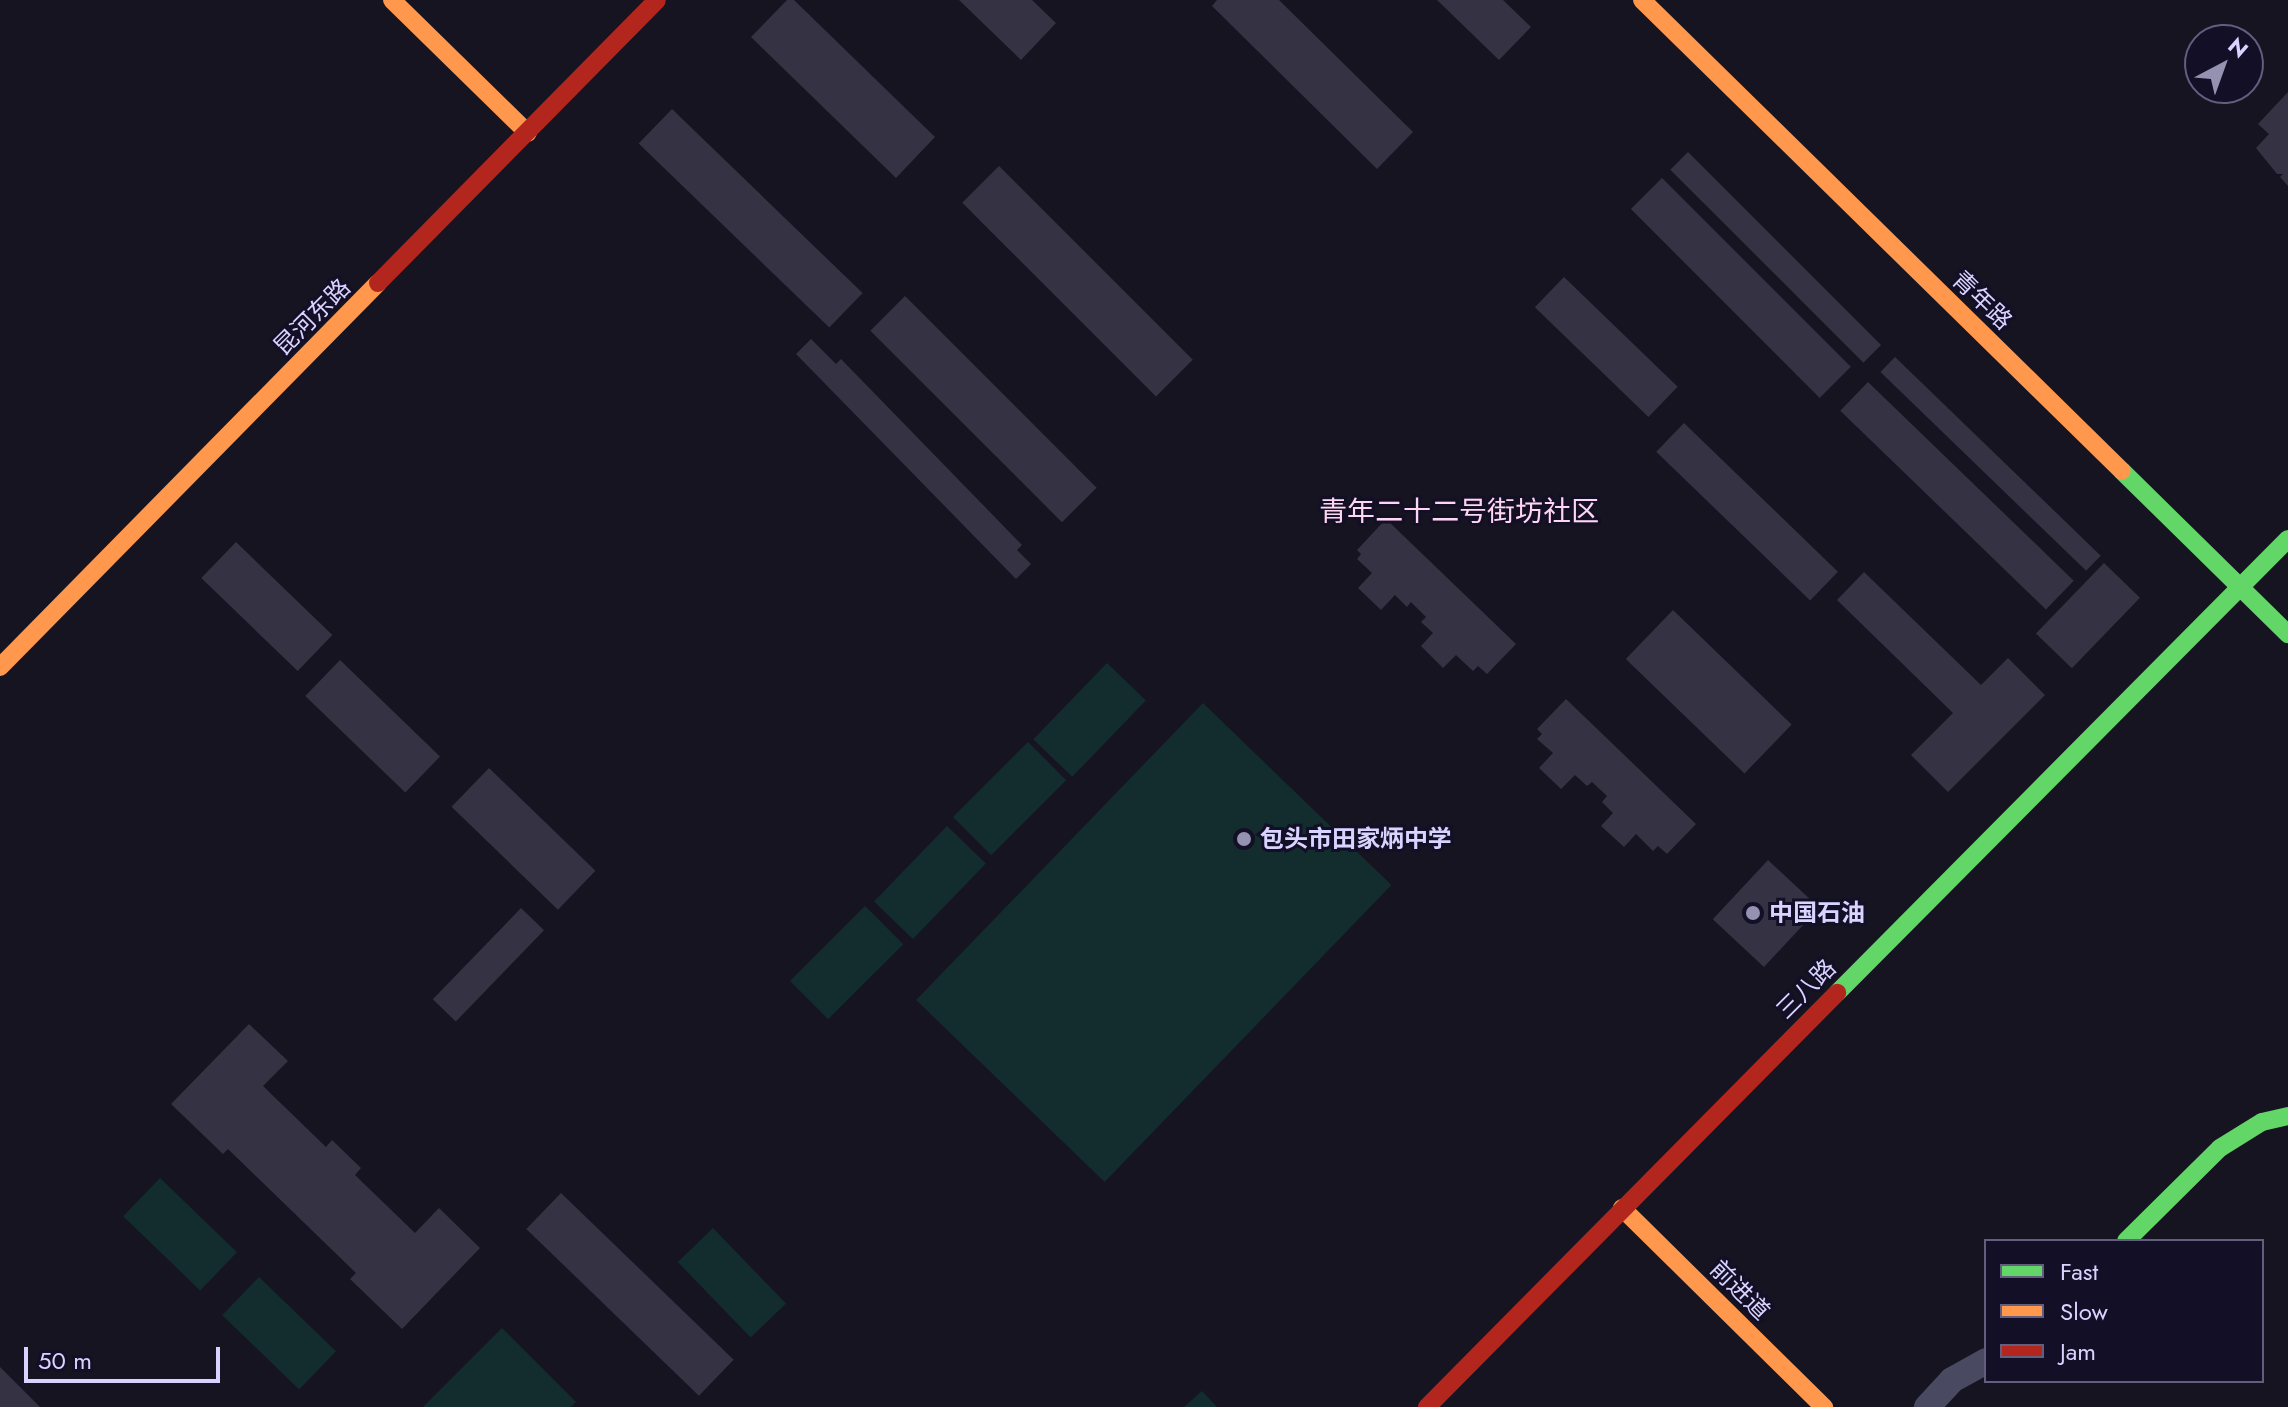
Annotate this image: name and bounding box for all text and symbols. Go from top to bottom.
north arrow [2184,24,2264,104]
text: N [2221,30,2256,65]
street label: 青年路 [1946,265,2018,335]
street label: 昆河东路 [268,273,356,361]
district label: 青年二十二号街坊社区 [1319,495,1599,529]
place label: 包头市田家炳中学 [1260,825,1452,853]
marker: 包头市田家炳中学 [1235,830,1253,848]
place label: 中国石油 [1769,899,1865,927]
marker: 中国石油 [1744,904,1762,922]
street label: 三八路 [1770,953,1842,1025]
legend [1984,1239,2264,1383]
street label: 前进道 [1704,1254,1776,1326]
text: Fast [2060,1254,2098,1289]
text: Slow [2060,1294,2108,1329]
scale bar [28,1331,224,1381]
text: Jam [2060,1334,2096,1369]
text: 50 m [38,1343,92,1378]

